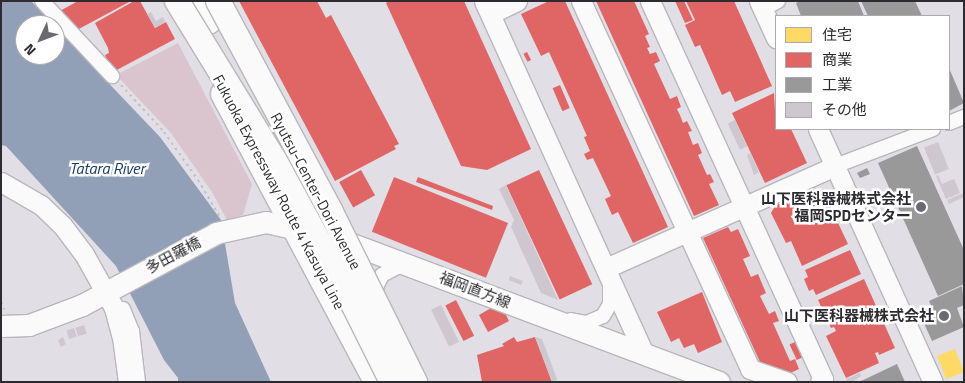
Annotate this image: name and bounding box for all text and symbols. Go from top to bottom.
north arrow [15,15,65,65]
legend [775,15,950,130]
text: 住宅 [822,23,852,46]
text: N [18,39,40,61]
text: 商業 [822,48,852,71]
street label: Fukuoka Expressway Route 4 Kasuya Line [209,72,349,312]
text: 工業 [822,73,852,96]
text: その他 [822,98,867,121]
street label: Ryutsu-Center-Dori Avenue [267,110,365,272]
water label: Tatara River [69,158,145,178]
place label: 山下医科器械株式会社 福岡SPDセンター [761,189,911,224]
marker: 山下医科器械株式会社 福岡SPDセンター [915,201,927,213]
street label: 多田羅橋 [142,233,204,277]
street label: 福岡直方線 [437,268,513,312]
place label: 山下医科器械株式会社 [784,307,934,325]
marker: 山下医科器械株式会社 [938,310,950,322]

